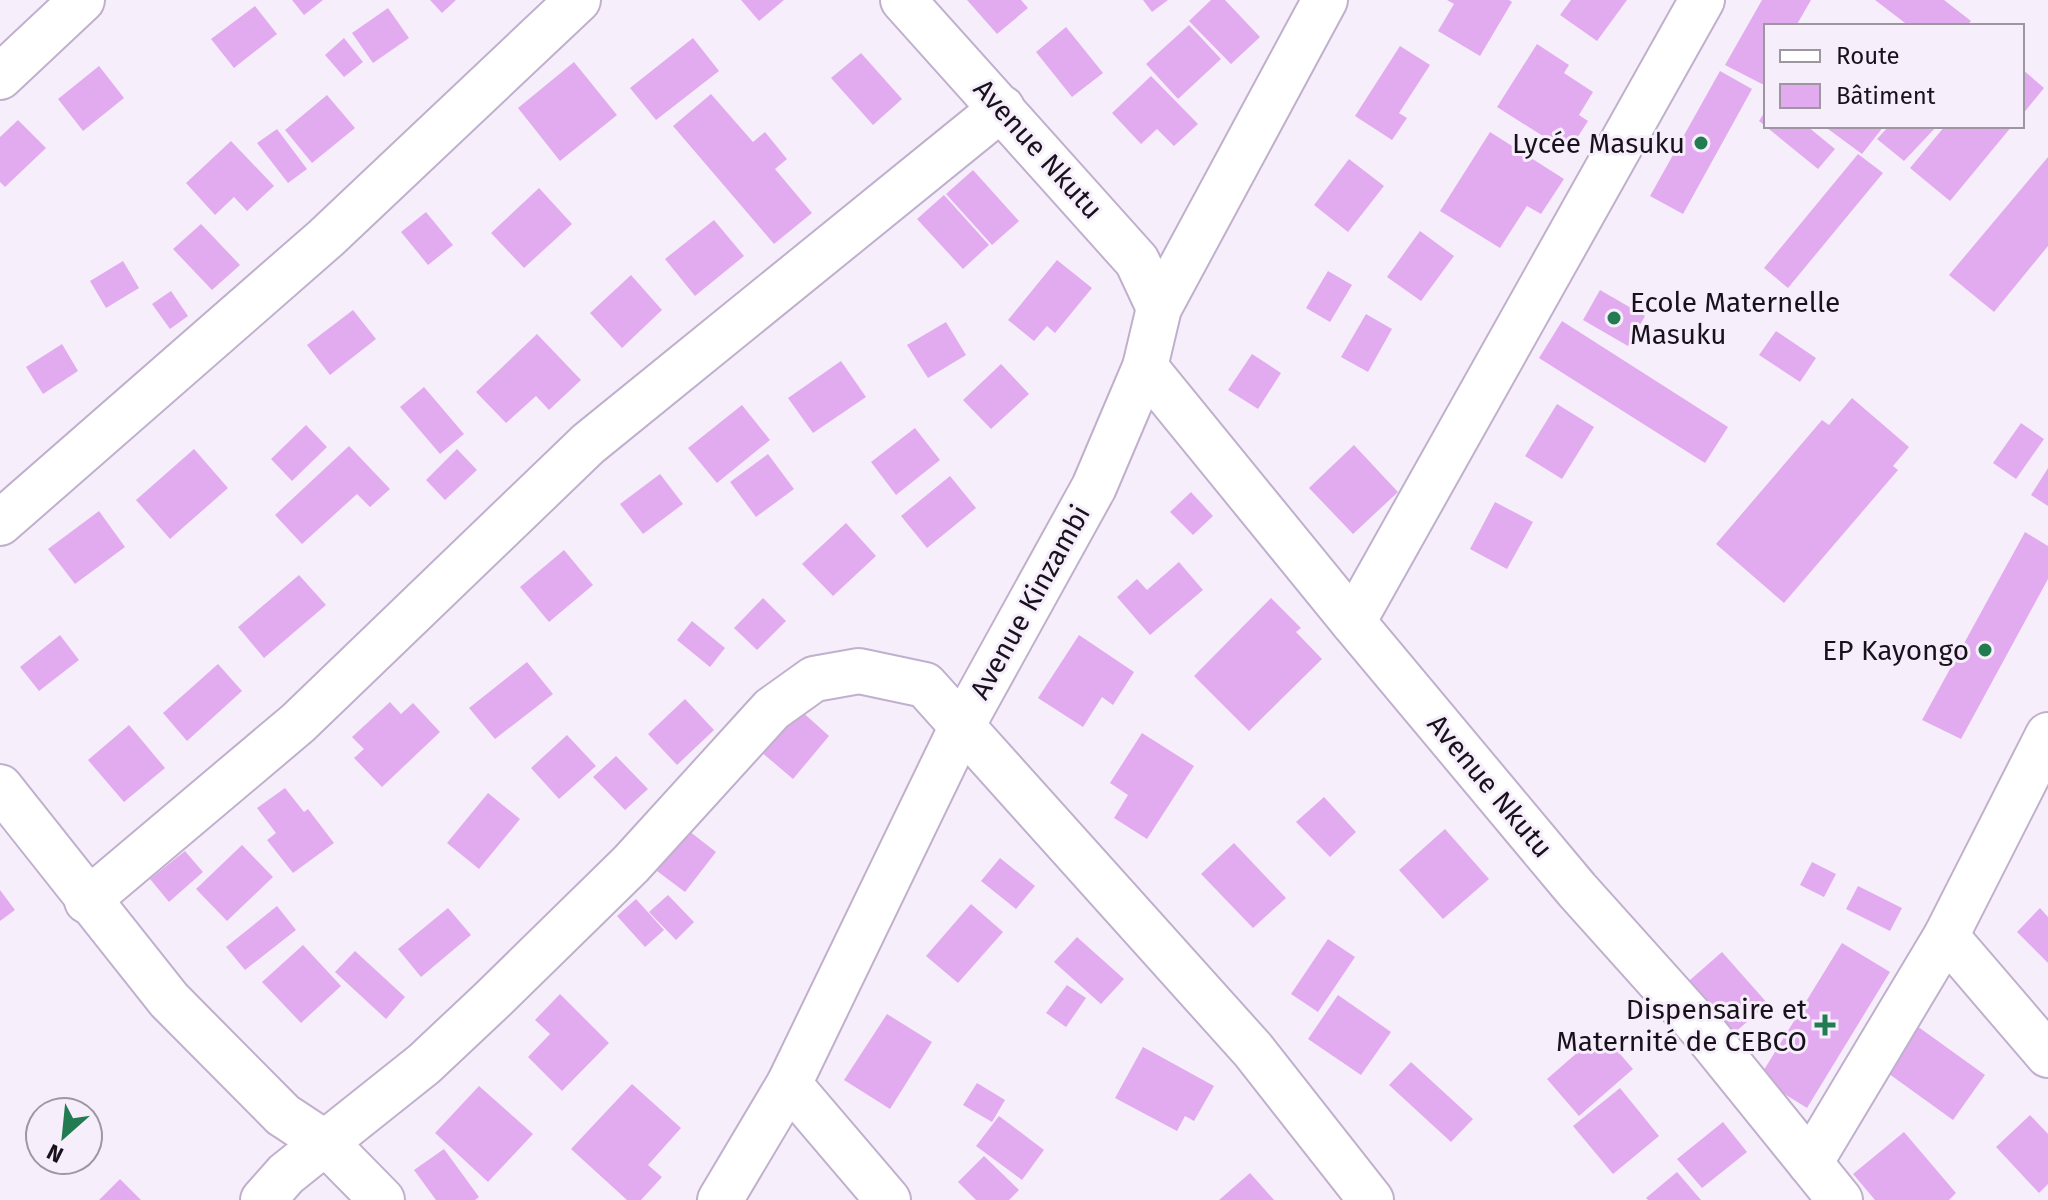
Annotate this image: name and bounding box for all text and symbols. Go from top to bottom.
legend [1764,24,2024,128]
text: Route [1836,42,1900,70]
street label: Avenue Nkutu [967,72,1109,226]
text: Bâtiment [1836,82,1936,110]
place label: Lycée Masuku [1512,127,1685,160]
marker: Lycée Masuku [1692,134,1710,152]
place label: Ecole Maternelle Masuku [1630,286,1840,351]
marker: Ecole Maternelle Masuku [1605,309,1623,327]
street label: Avenue Kinzambi [963,499,1097,705]
place label: EP Kayongo [1822,634,1969,667]
marker: EP Kayongo [1976,641,1994,659]
street label: Avenue Nkutu [1421,708,1559,864]
place label: Dispensaire et Maternité de CEBCO [1556,993,1808,1058]
marker: Dispensaire et Maternité de CEBCO [1814,1014,1836,1036]
north arrow [24,1096,104,1176]
text: N [43,1138,68,1169]

